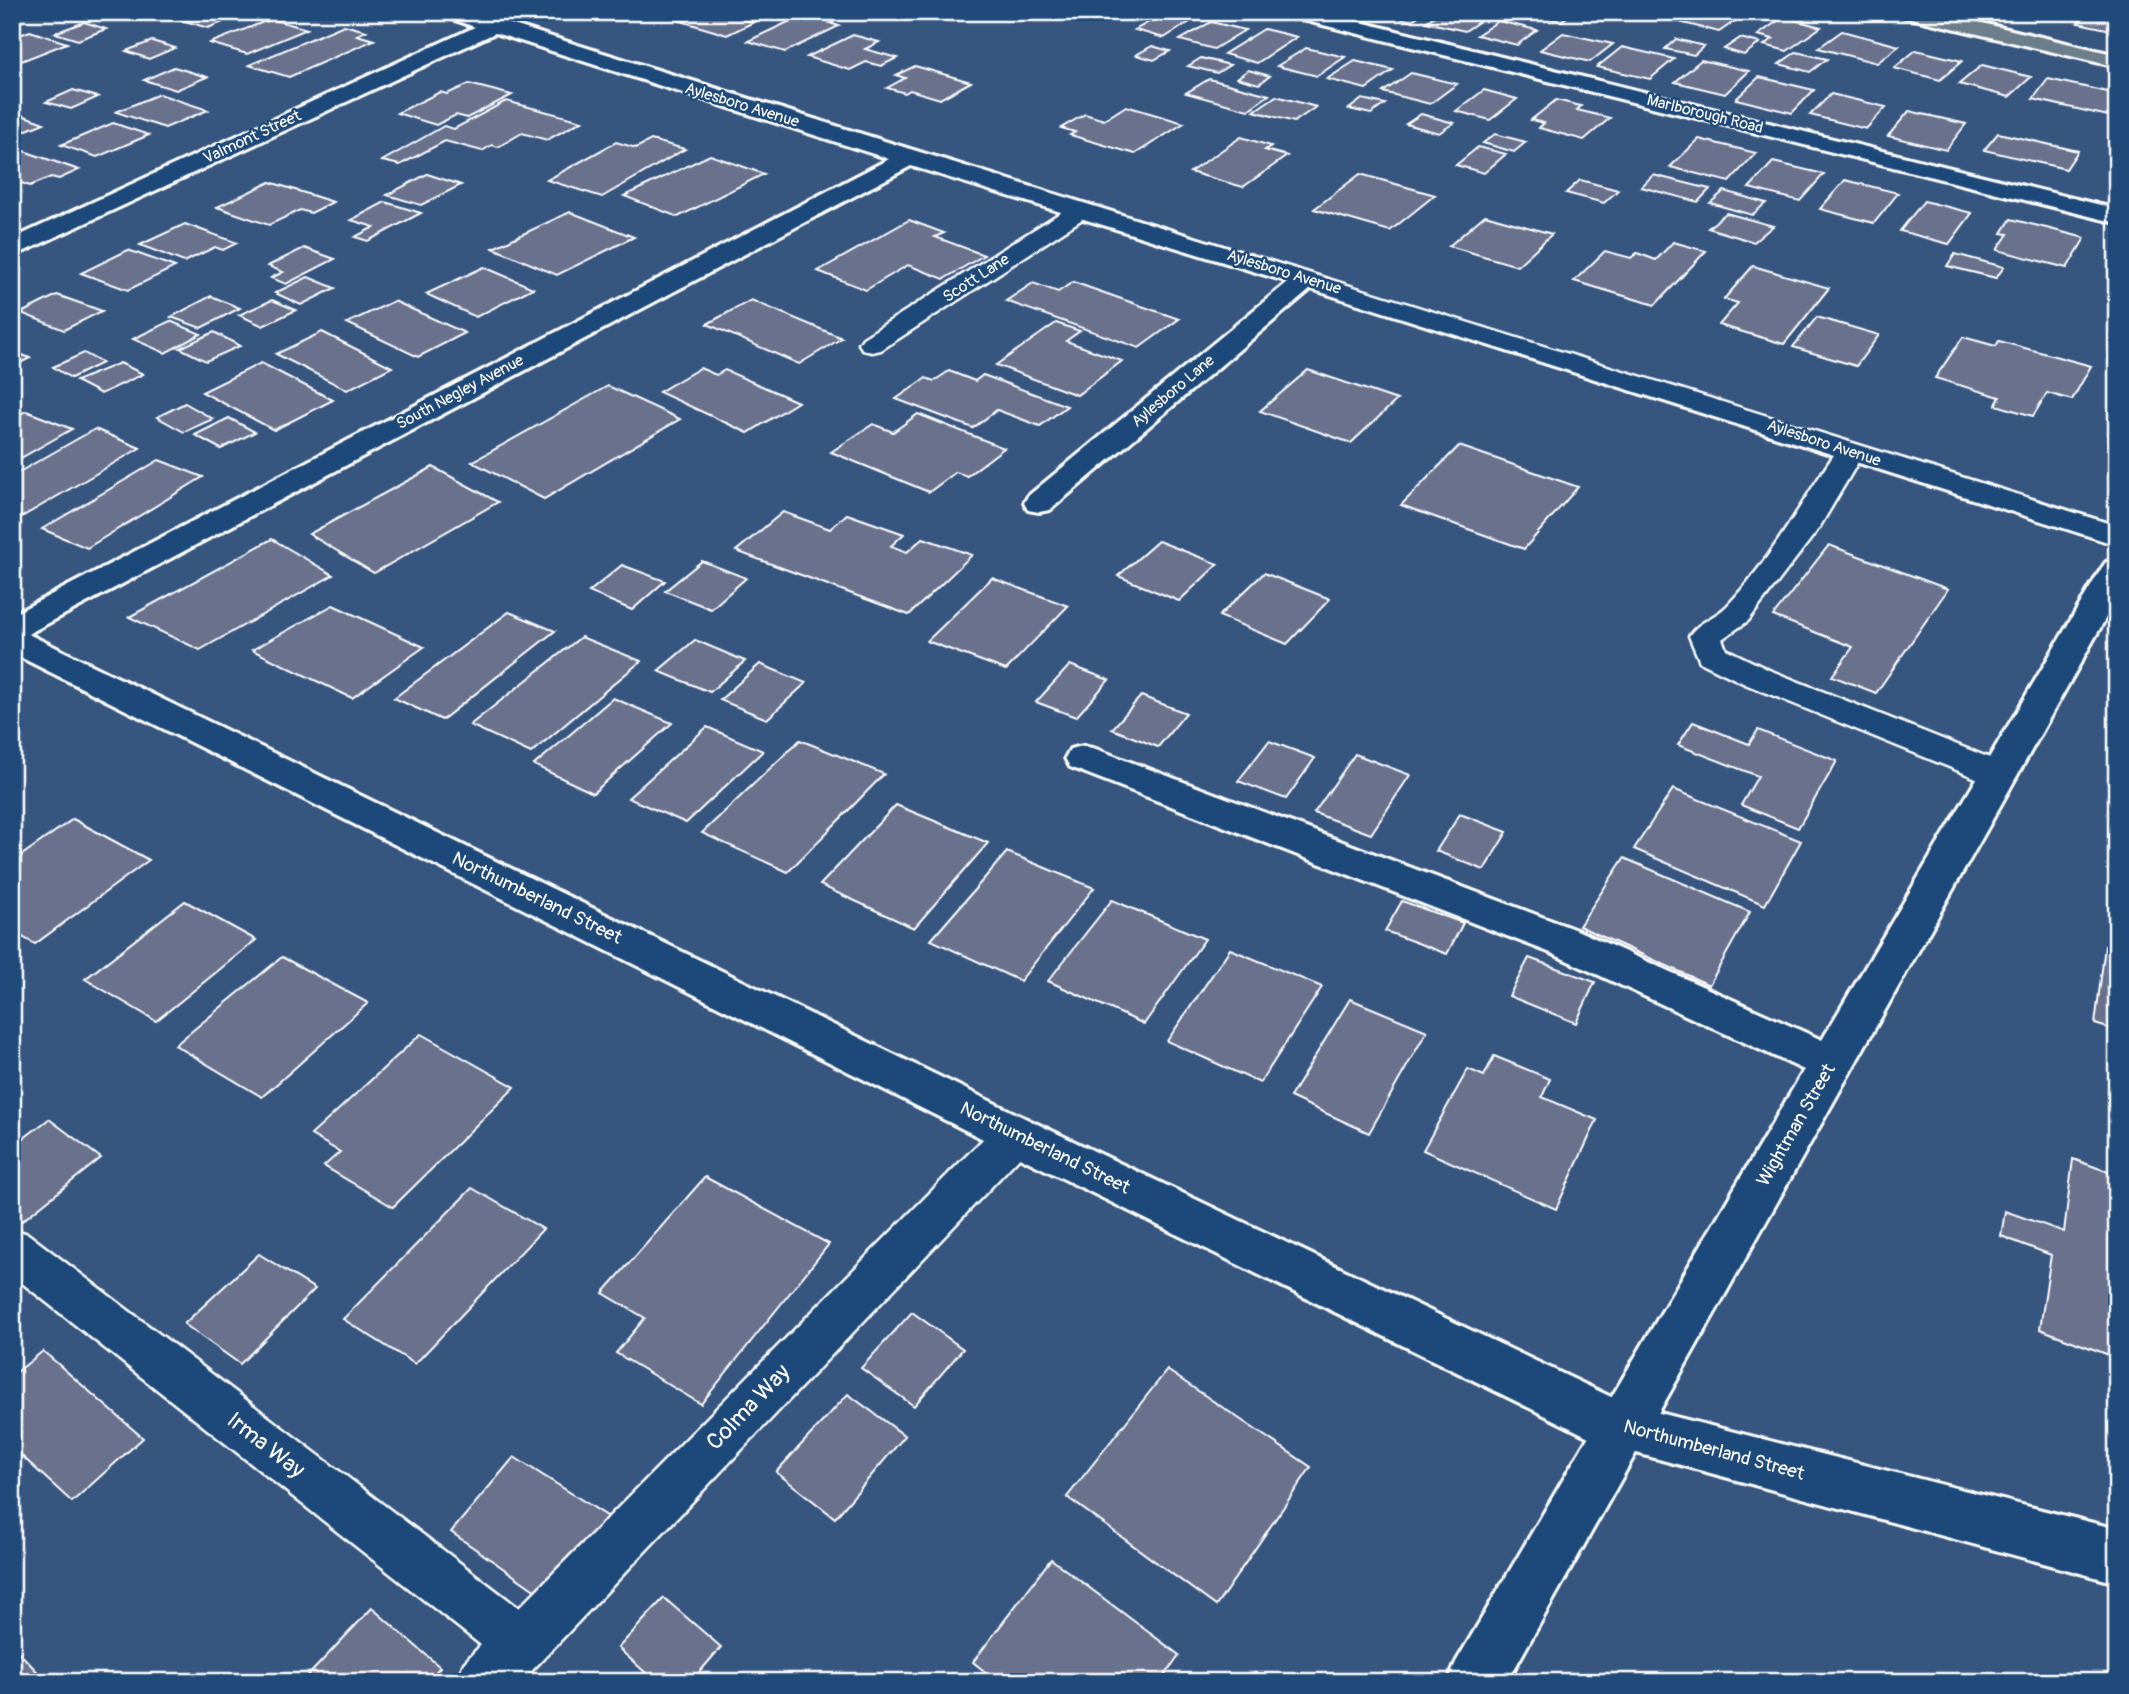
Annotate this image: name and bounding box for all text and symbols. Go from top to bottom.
street label: Aylesboro Avenue [682,78,802,132]
street label: Marlborough Road [1645,90,1765,138]
street label: Valmont Street [200,105,305,168]
street label: Aylesboro Avenue [1224,245,1344,299]
street label: Scott Lane [939,249,1013,307]
street label: South Negley Avenue [393,350,527,434]
street label: Aylesboro Lane [1127,350,1219,432]
street label: Aylesboro Avenue [1765,415,1884,471]
street label: Northumberland Street [448,846,626,950]
street label: Wightman Street [1751,1059,1841,1191]
street label: Northumberland Street [956,1096,1134,1200]
street label: Colma Way [700,1358,796,1456]
street label: Irma Way [221,1406,311,1485]
street label: Northumberland Street [1621,1414,1807,1486]

